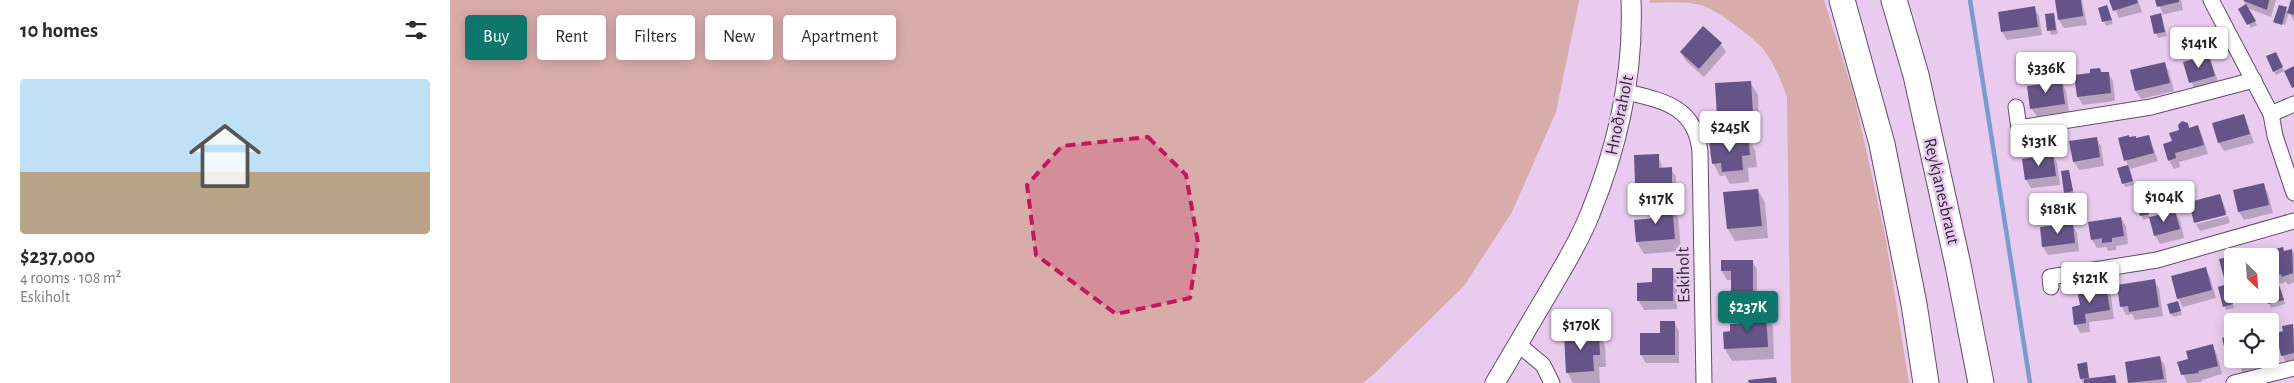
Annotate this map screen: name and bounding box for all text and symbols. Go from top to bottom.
chip: Buy [465,15,527,60]
chip: Rent [537,15,606,60]
chip: Filters [616,15,695,60]
chip: New [705,15,773,60]
chip: Apartment [783,15,896,60]
icon: filters [402,16,430,44]
text: 10 homes [20,20,98,41]
pin: $141K [2164,27,2234,69]
text: $141K [2181,35,2217,51]
pin: $336K [2011,52,2081,94]
text: $336K [2027,60,2065,76]
street label: Hnoðraholt [1603,73,1637,157]
pin: $245K [1695,110,1765,153]
icon: home [180,111,270,201]
text: $245K [1710,119,1750,135]
pin: $131K [2004,124,2074,167]
text: $131K [2022,133,2056,149]
street label: Reykjanesbraut [1920,136,1962,246]
pin: $104K [2129,180,2199,223]
pin: $117K [1621,182,1691,225]
text: $104K [2145,189,2183,205]
text: $117K [1639,191,1673,207]
pin: $181K [2023,192,2093,235]
text: $181K [2040,201,2076,217]
text: $237,000 [20,246,95,267]
street label: Eskiholt [1675,246,1693,303]
north arrow [2224,248,2279,302]
map controls [2224,248,2279,368]
pin: $121K [2055,262,2125,304]
text: 4 rooms · 108 m² [20,270,121,286]
text: $121K [2072,270,2108,286]
text: Eskiholt [20,289,70,305]
pin: $237K [1713,290,1783,333]
text: $237K [1729,299,1767,315]
pin: $170K [1546,308,1616,351]
button: locate [2224,313,2279,368]
text: $170K [1562,317,1600,333]

